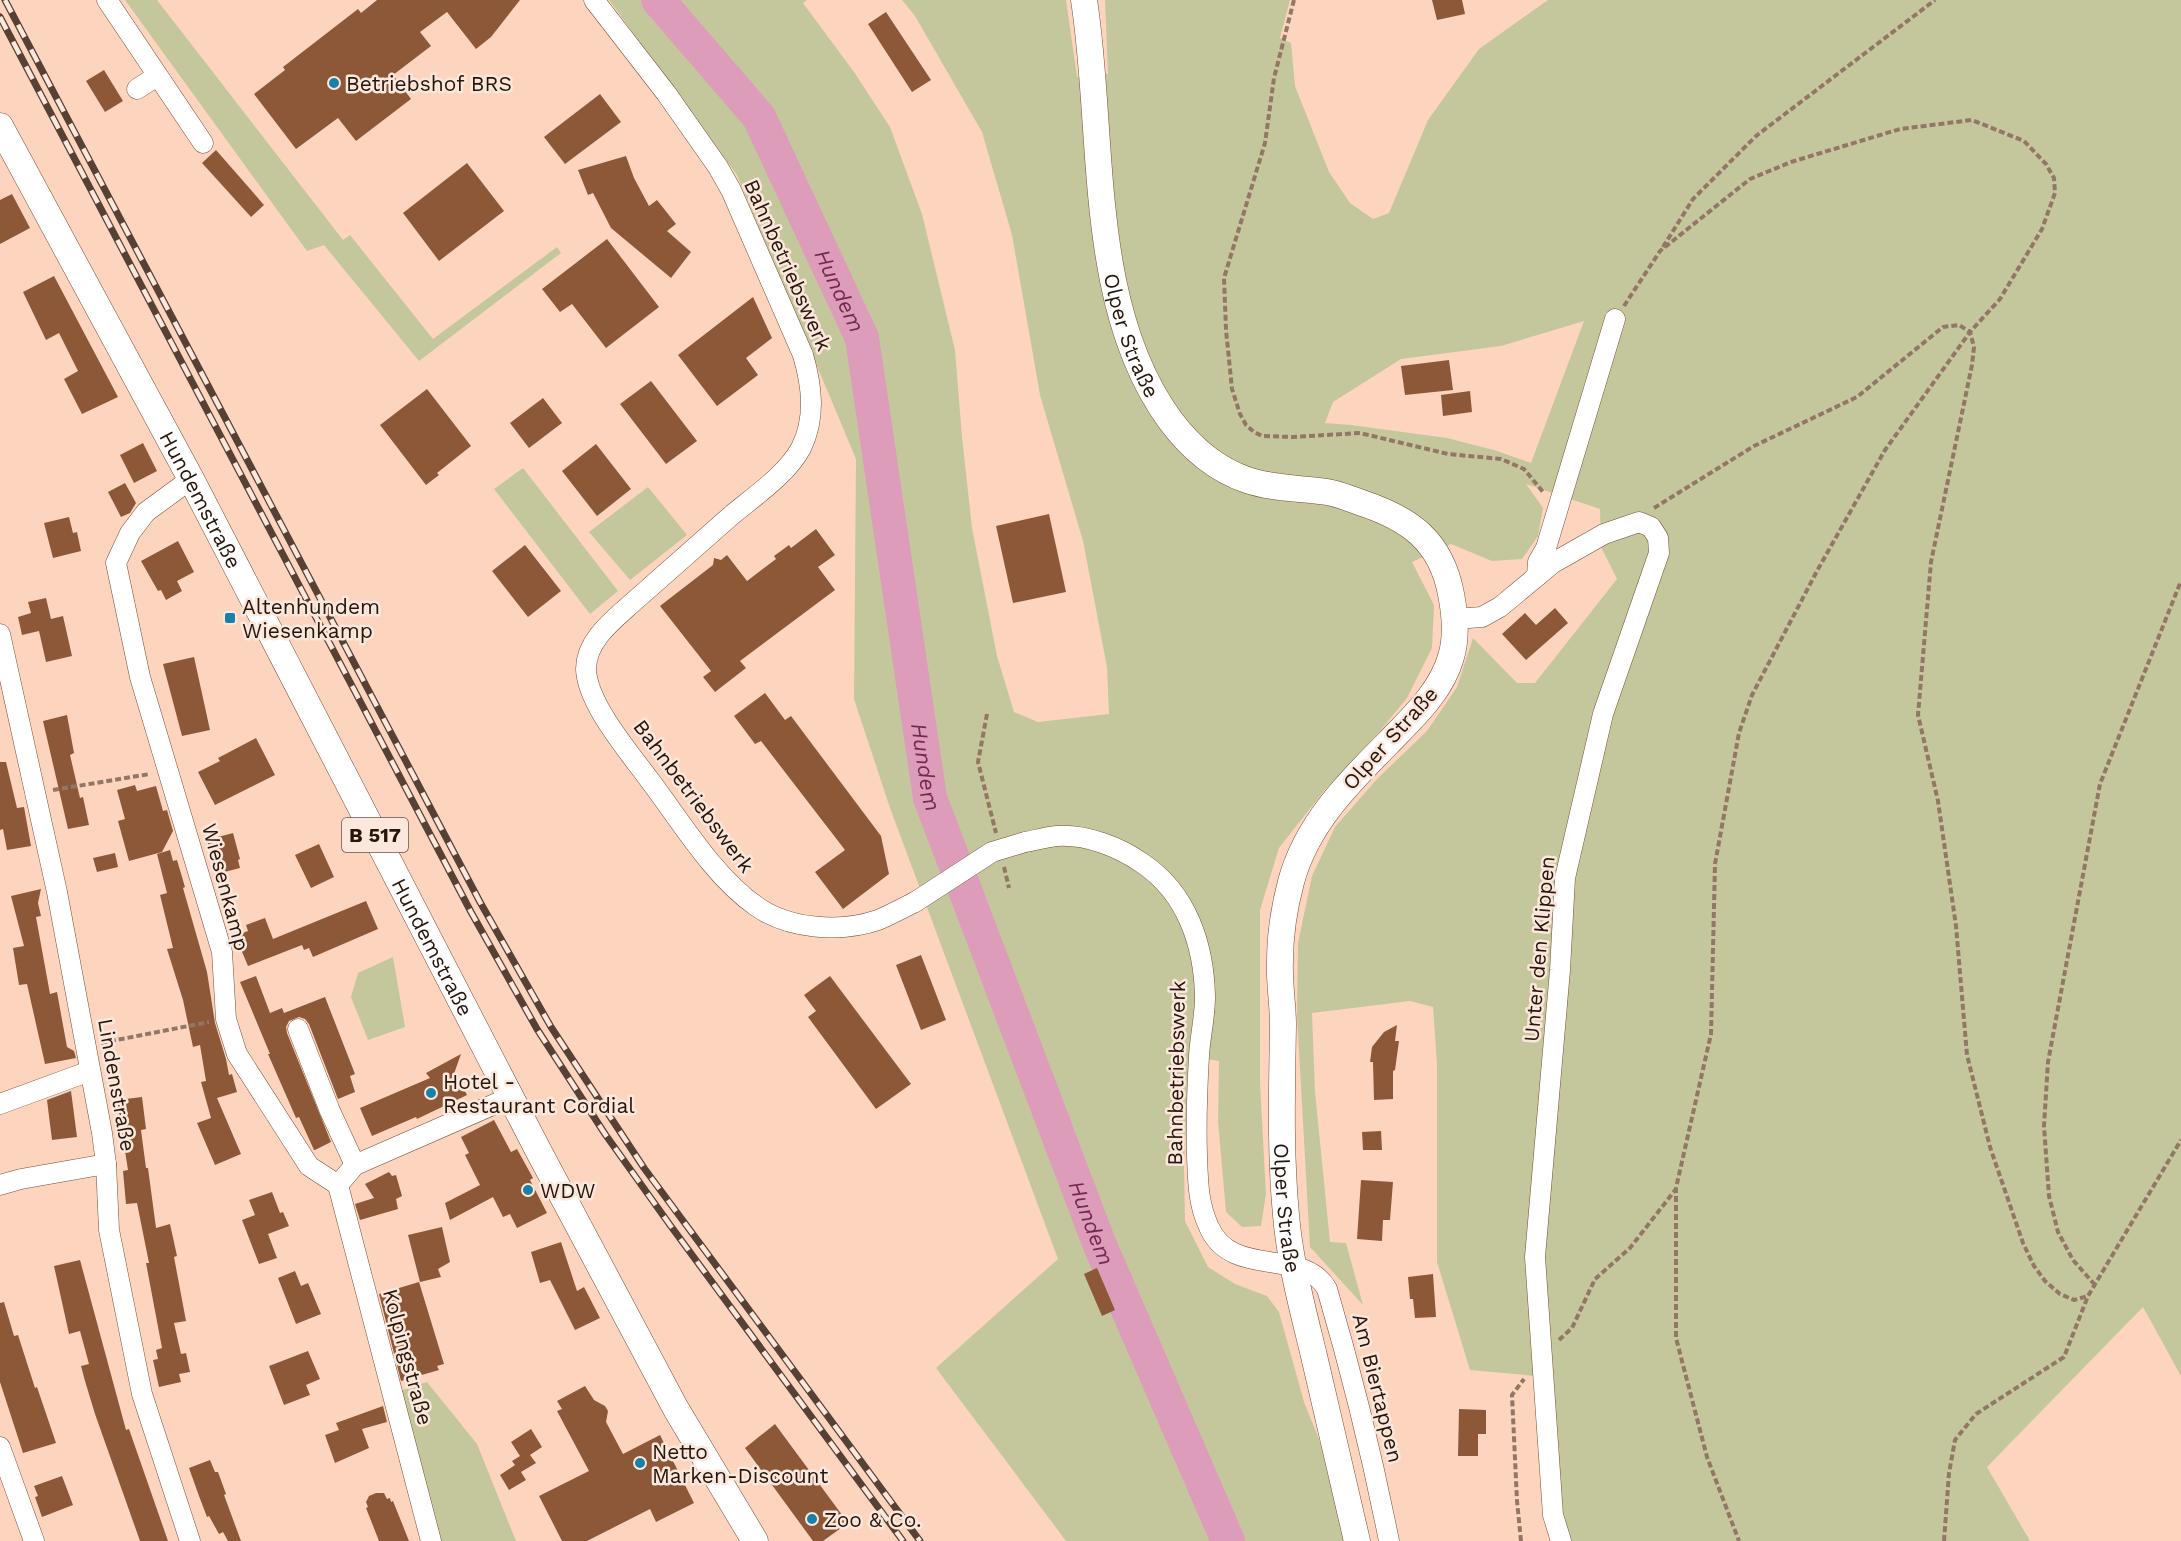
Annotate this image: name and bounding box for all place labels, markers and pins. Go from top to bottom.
place label: Betriebshof BRS [346,71,512,96]
marker: Betriebshof BRS [327,76,341,90]
place label: Altenhundem Wiesenkamp [242,594,380,643]
marker: Altenhundem Wiesenkamp [223,611,237,625]
place label: Hotel - Restaurant Cordial [443,1069,635,1118]
marker: Hotel - Restaurant Cordial [424,1086,438,1100]
place label: WDW [540,1178,595,1203]
marker: WDW [521,1183,535,1197]
place label: Netto Marken-Discount [652,1439,828,1488]
marker: Netto Marken-Discount [633,1456,647,1470]
place label: Zoo & Co. [824,1507,922,1532]
marker: Zoo & Co. [805,1512,819,1526]

